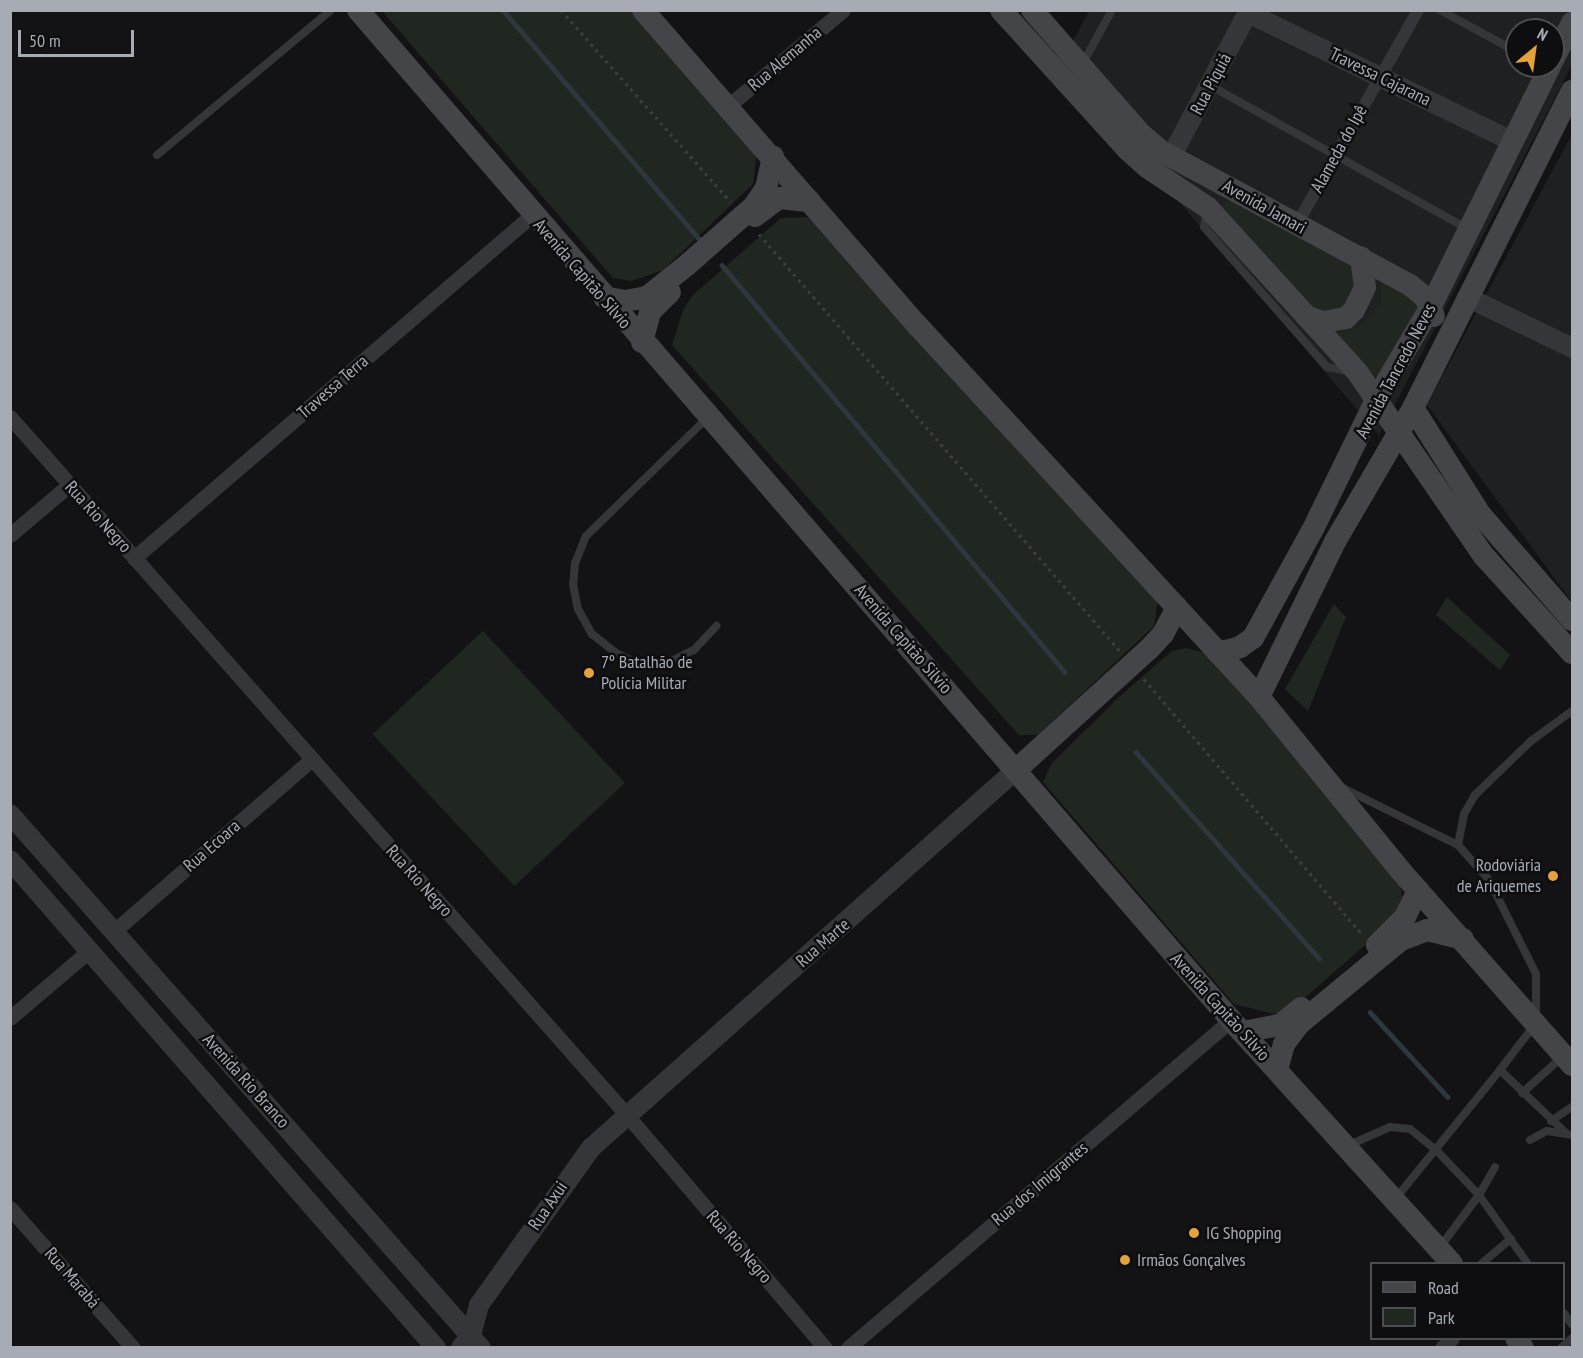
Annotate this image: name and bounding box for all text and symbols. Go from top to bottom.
scale bar [21,18,136,56]
north arrow [1505,18,1565,78]
street label: Rua Alemanha [744,22,826,96]
text: N [1534,23,1551,45]
text: 50 m [29,29,61,52]
street label: Travessa Cajarana [1326,43,1434,111]
street label: Rua Piquiá [1186,50,1236,118]
street label: Alameda do Ipê [1306,101,1372,197]
street label: Avenida Jamari [1218,175,1310,239]
street label: Avenida Capitão Silvio [529,215,635,333]
street label: Avenida Tancredo Neves [1351,300,1441,442]
street label: Travessa Terra [293,350,373,424]
street label: Rua Rio Negro [60,477,136,557]
street label: Avenida Capitão Silvio [850,580,956,698]
place label: 7º Batalhão de Polícia Militar [601,652,693,694]
marker: 7º Batalhão de Polícia Militar [582,666,596,680]
street label: Rua Ecoara [179,815,245,877]
street label: Rua Rio Negro [381,841,457,921]
place label: Rodoviária de Ariquemes [1456,855,1541,898]
marker: Rodoviária de Ariquemes [1546,869,1560,883]
street label: Rua Marte [792,914,854,972]
street label: Avenida Capitão Silvio [1166,948,1274,1066]
street label: Avenida Rio Branco [198,1029,294,1133]
street label: Rua dos Imigrantes [988,1138,1092,1230]
street label: Rua Axui [524,1177,572,1235]
street label: Rua Rio Negro [702,1206,776,1288]
place label: IG Shopping [1206,1222,1282,1244]
marker: IG Shopping [1187,1226,1201,1240]
street label: Rua Marabá [40,1243,104,1313]
place label: Irmãos Gonçalves [1137,1249,1246,1271]
marker: Irmãos Gonçalves [1118,1253,1132,1267]
legend [1370,1262,1565,1340]
text: Road [1428,1276,1459,1299]
text: Park [1428,1306,1455,1329]

